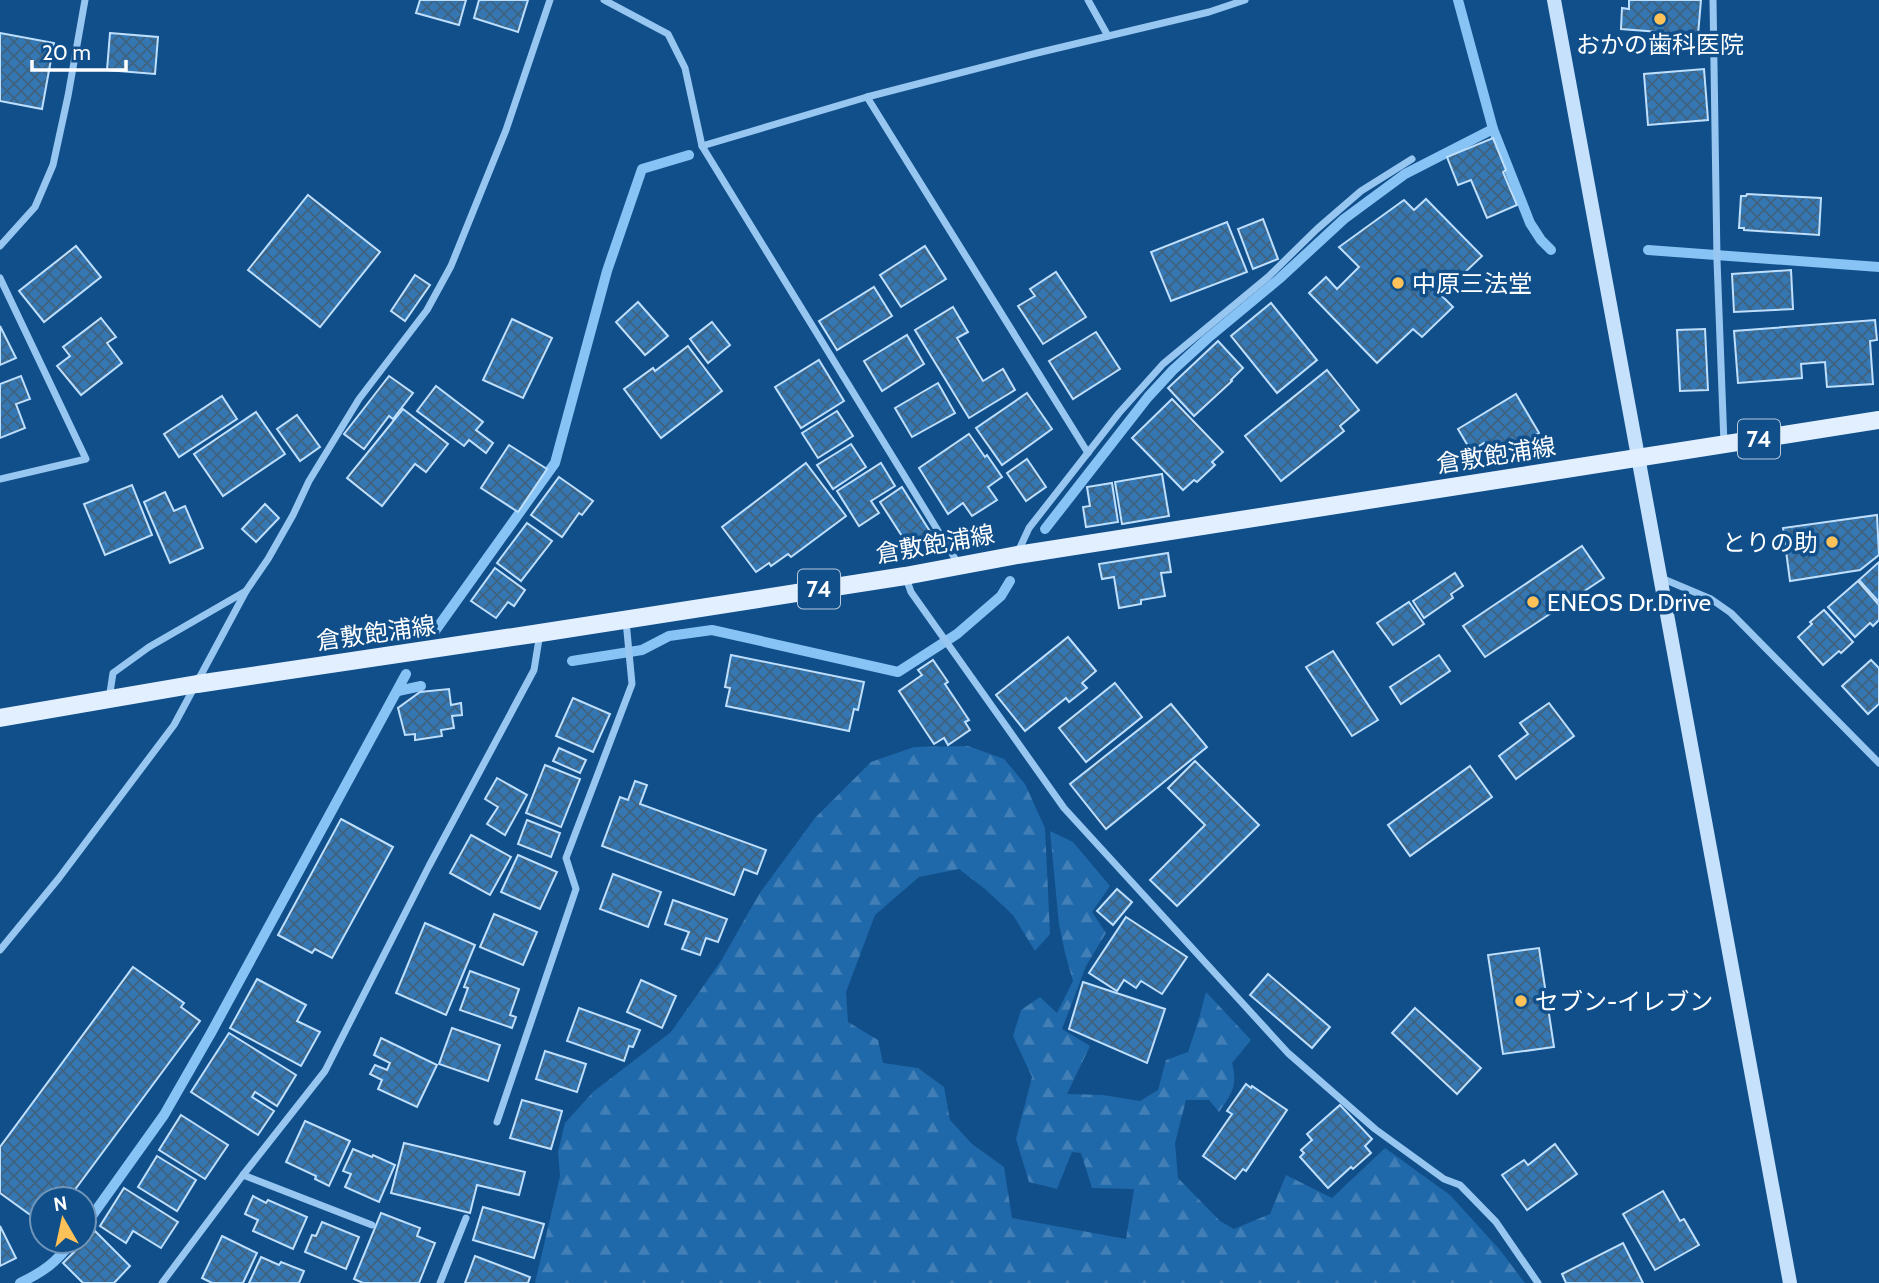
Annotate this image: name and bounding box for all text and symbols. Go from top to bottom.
marker: おかの歯科医院 [1652,11,1668,27]
scale bar [32,28,126,72]
place label: おかの歯科医院 [1576,30,1744,59]
text: 20 m [42,40,91,65]
place label: 中原三法堂 [1412,269,1532,298]
marker: 中原三法堂 [1390,275,1406,291]
road number: 74 [1738,420,1780,458]
street label: 倉敷飽浦線 [1434,431,1558,479]
street label: 倉敷飽浦線 [873,519,997,569]
place label: とりの助 [1722,528,1818,557]
marker: とりの助 [1824,534,1840,550]
road number: 74 [798,569,840,608]
place label: ENEOS Dr.Drive [1547,588,1711,617]
marker: ENEOS Dr.Drive [1525,594,1541,610]
street label: 倉敷飽浦線 [315,610,437,656]
place label: セブン-イレブン [1535,987,1713,1016]
marker: セブン-イレブン [1513,993,1529,1009]
north arrow [28,1185,98,1255]
text: N [52,1191,69,1216]

